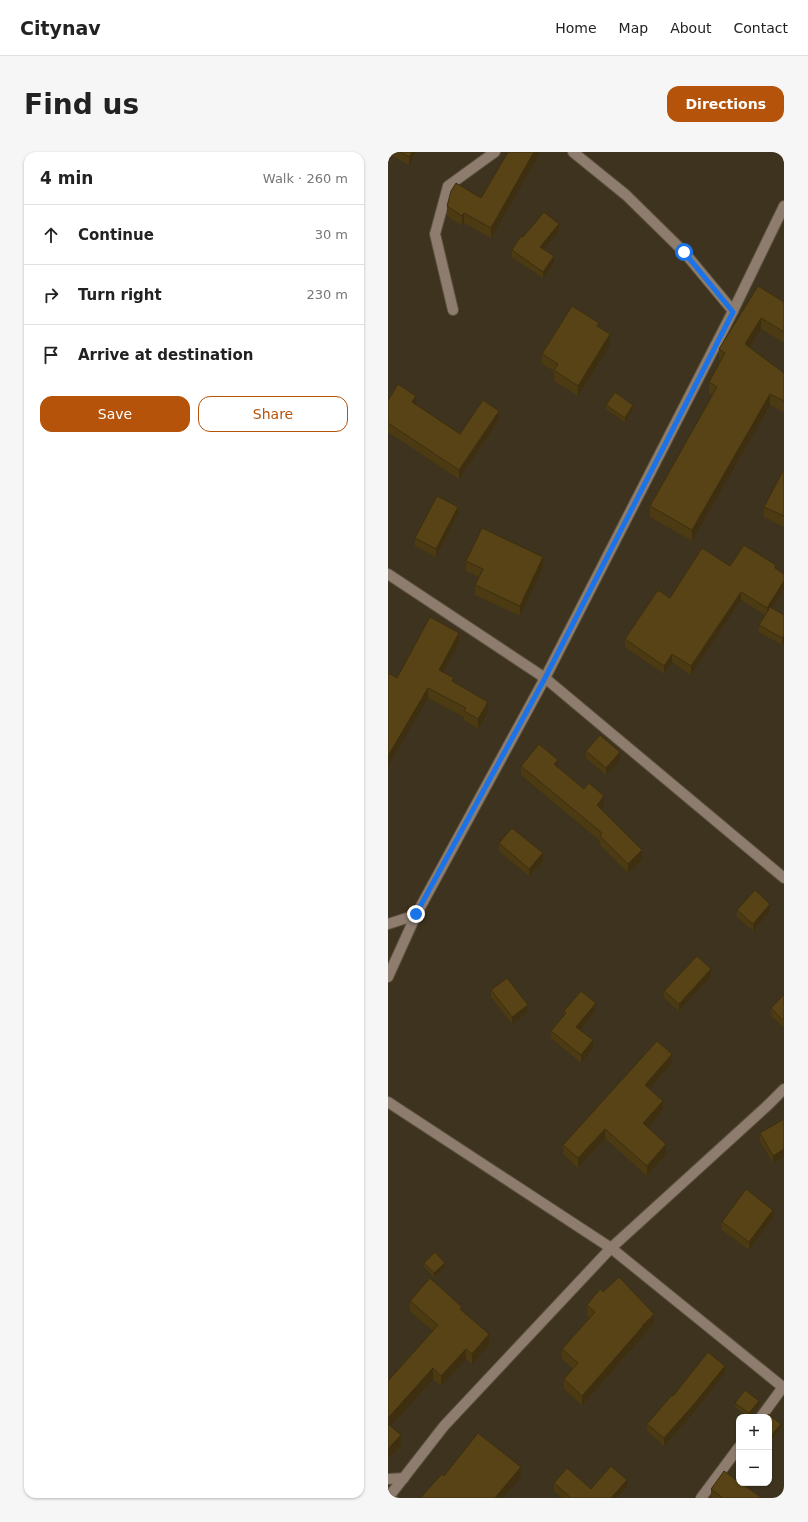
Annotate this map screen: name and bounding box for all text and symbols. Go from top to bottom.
text: Citynav [20,17,101,39]
text: Home [555,20,597,36]
text: Map [619,20,648,36]
text: About [670,20,712,36]
text: Contact [734,20,788,36]
button: Directions [667,86,784,122]
text: Find us [24,88,139,121]
text: 4 min [40,168,93,188]
text: Walk · 260 m [263,171,348,186]
icon: ahead [40,224,62,246]
text: Continue [78,226,154,244]
text: 30 m [315,227,348,242]
route start [675,243,693,261]
icon: right [40,284,62,306]
text: Turn right [78,286,162,304]
text: 230 m [306,287,348,302]
icon: arrive [40,344,62,366]
text: Arrive at destination [78,346,253,364]
button: Save [40,396,190,432]
button: Share [198,396,348,432]
route end [407,905,425,923]
map controls [736,1414,772,1486]
button: + [736,1414,772,1450]
button: − [736,1450,772,1486]

